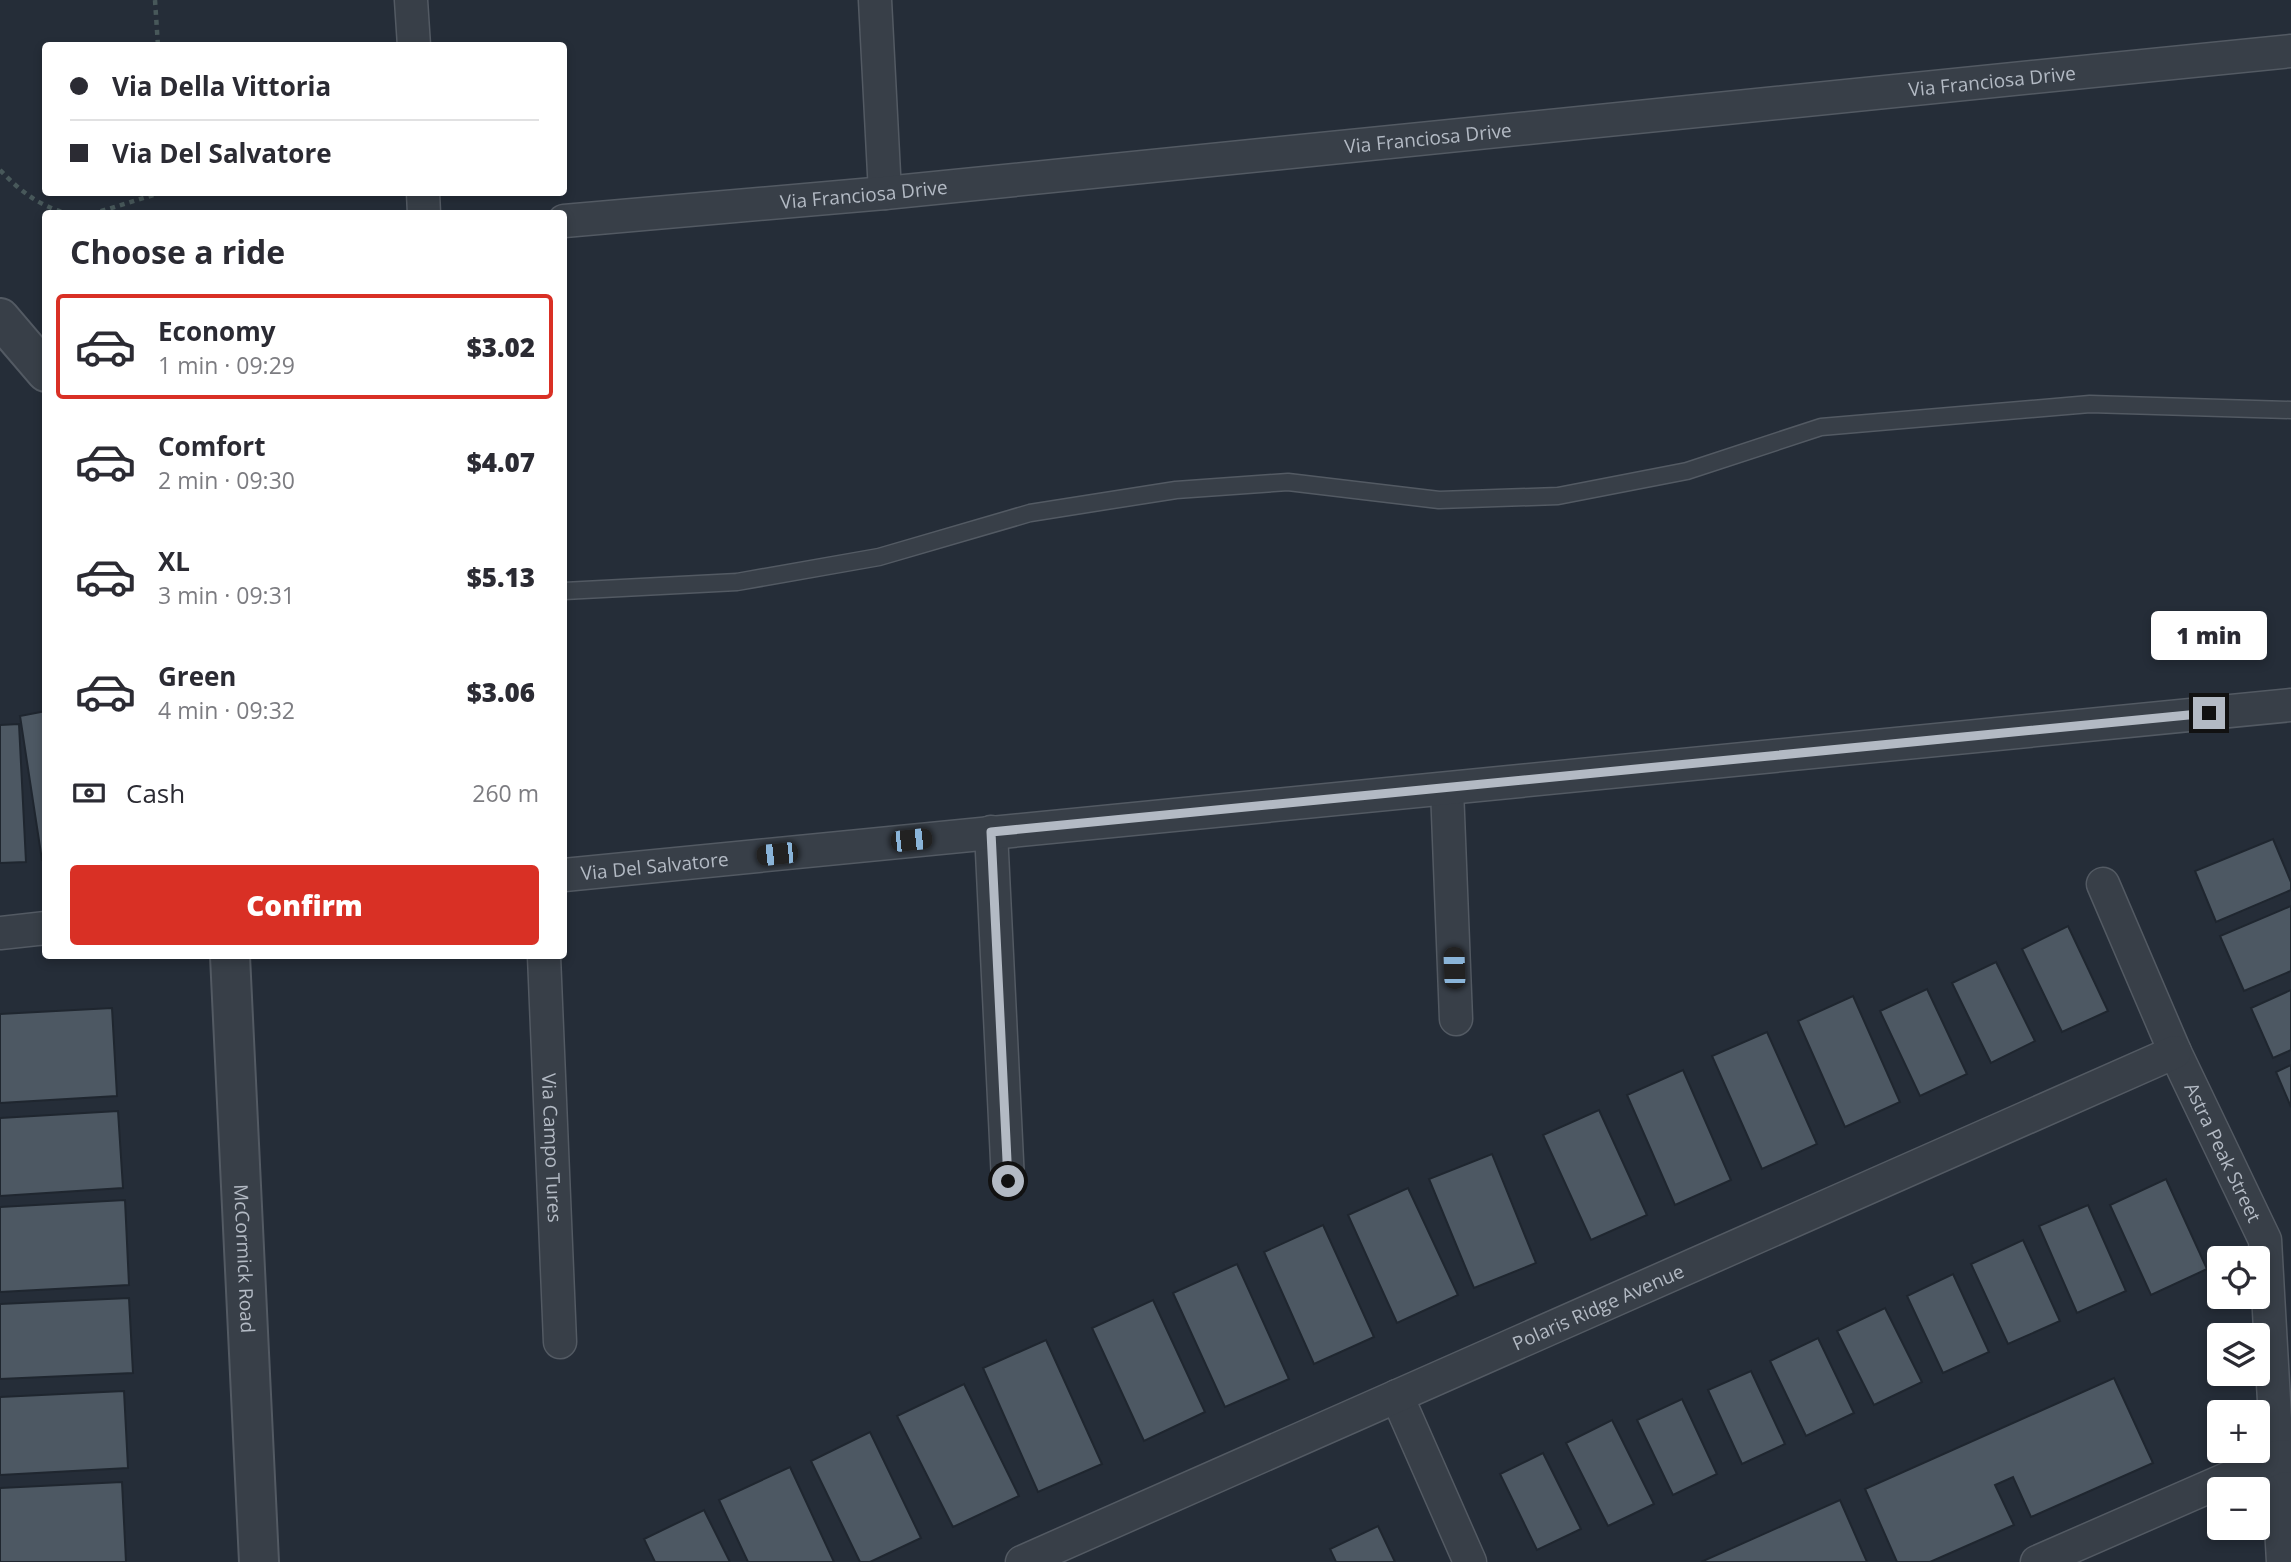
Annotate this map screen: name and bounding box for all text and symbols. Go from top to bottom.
street label: Via Franciosa Drive [1907,60,2077,103]
text: Via Della Vittoria [112,68,331,104]
street label: Via Franciosa Drive [1343,117,1513,160]
text: Via Del Salvatore [112,135,332,171]
street label: Via Franciosa Drive [779,174,949,215]
text: Choose a ride [70,230,285,273]
text: Economy [158,313,276,349]
icon: car [74,315,137,378]
text: $3.02 [467,329,535,365]
text: 1 min · 09:29 [158,349,295,381]
text: Comfort [158,428,265,464]
icon: car [74,430,137,493]
text: $4.07 [467,444,535,480]
text: 2 min · 09:30 [158,464,295,496]
text: XL [158,543,190,579]
icon: car [74,545,137,608]
text: $5.13 [467,559,535,595]
text: 3 min · 09:31 [158,579,295,611]
callout: 1 min [2151,612,2267,660]
text: 1 min [2176,619,2242,651]
text: Green [158,658,236,694]
icon: car [74,660,137,723]
text: $3.06 [467,674,535,710]
text: 4 min · 09:32 [158,694,295,726]
route end [2193,697,2225,729]
icon: cash [70,774,108,812]
text: Cash [126,775,185,811]
text: 260 m [472,777,539,809]
car [890,827,933,853]
car [756,841,799,867]
street label: Via Del Salvatore [579,846,730,886]
button: Confirm [70,865,539,945]
car [1443,947,1466,989]
street label: Via Campo Tures [536,1073,568,1223]
street label: Astra Peak Street [2179,1078,2268,1227]
route start [992,1165,1024,1197]
street label: McCormick Road [228,1184,261,1334]
map controls [2207,1246,2270,1540]
button: locate [2207,1246,2270,1309]
street label: Polaris Ridge Avenue [1508,1258,1688,1356]
button: layers [2207,1323,2270,1386]
button: + [2207,1400,2270,1463]
button: − [2207,1477,2270,1540]

